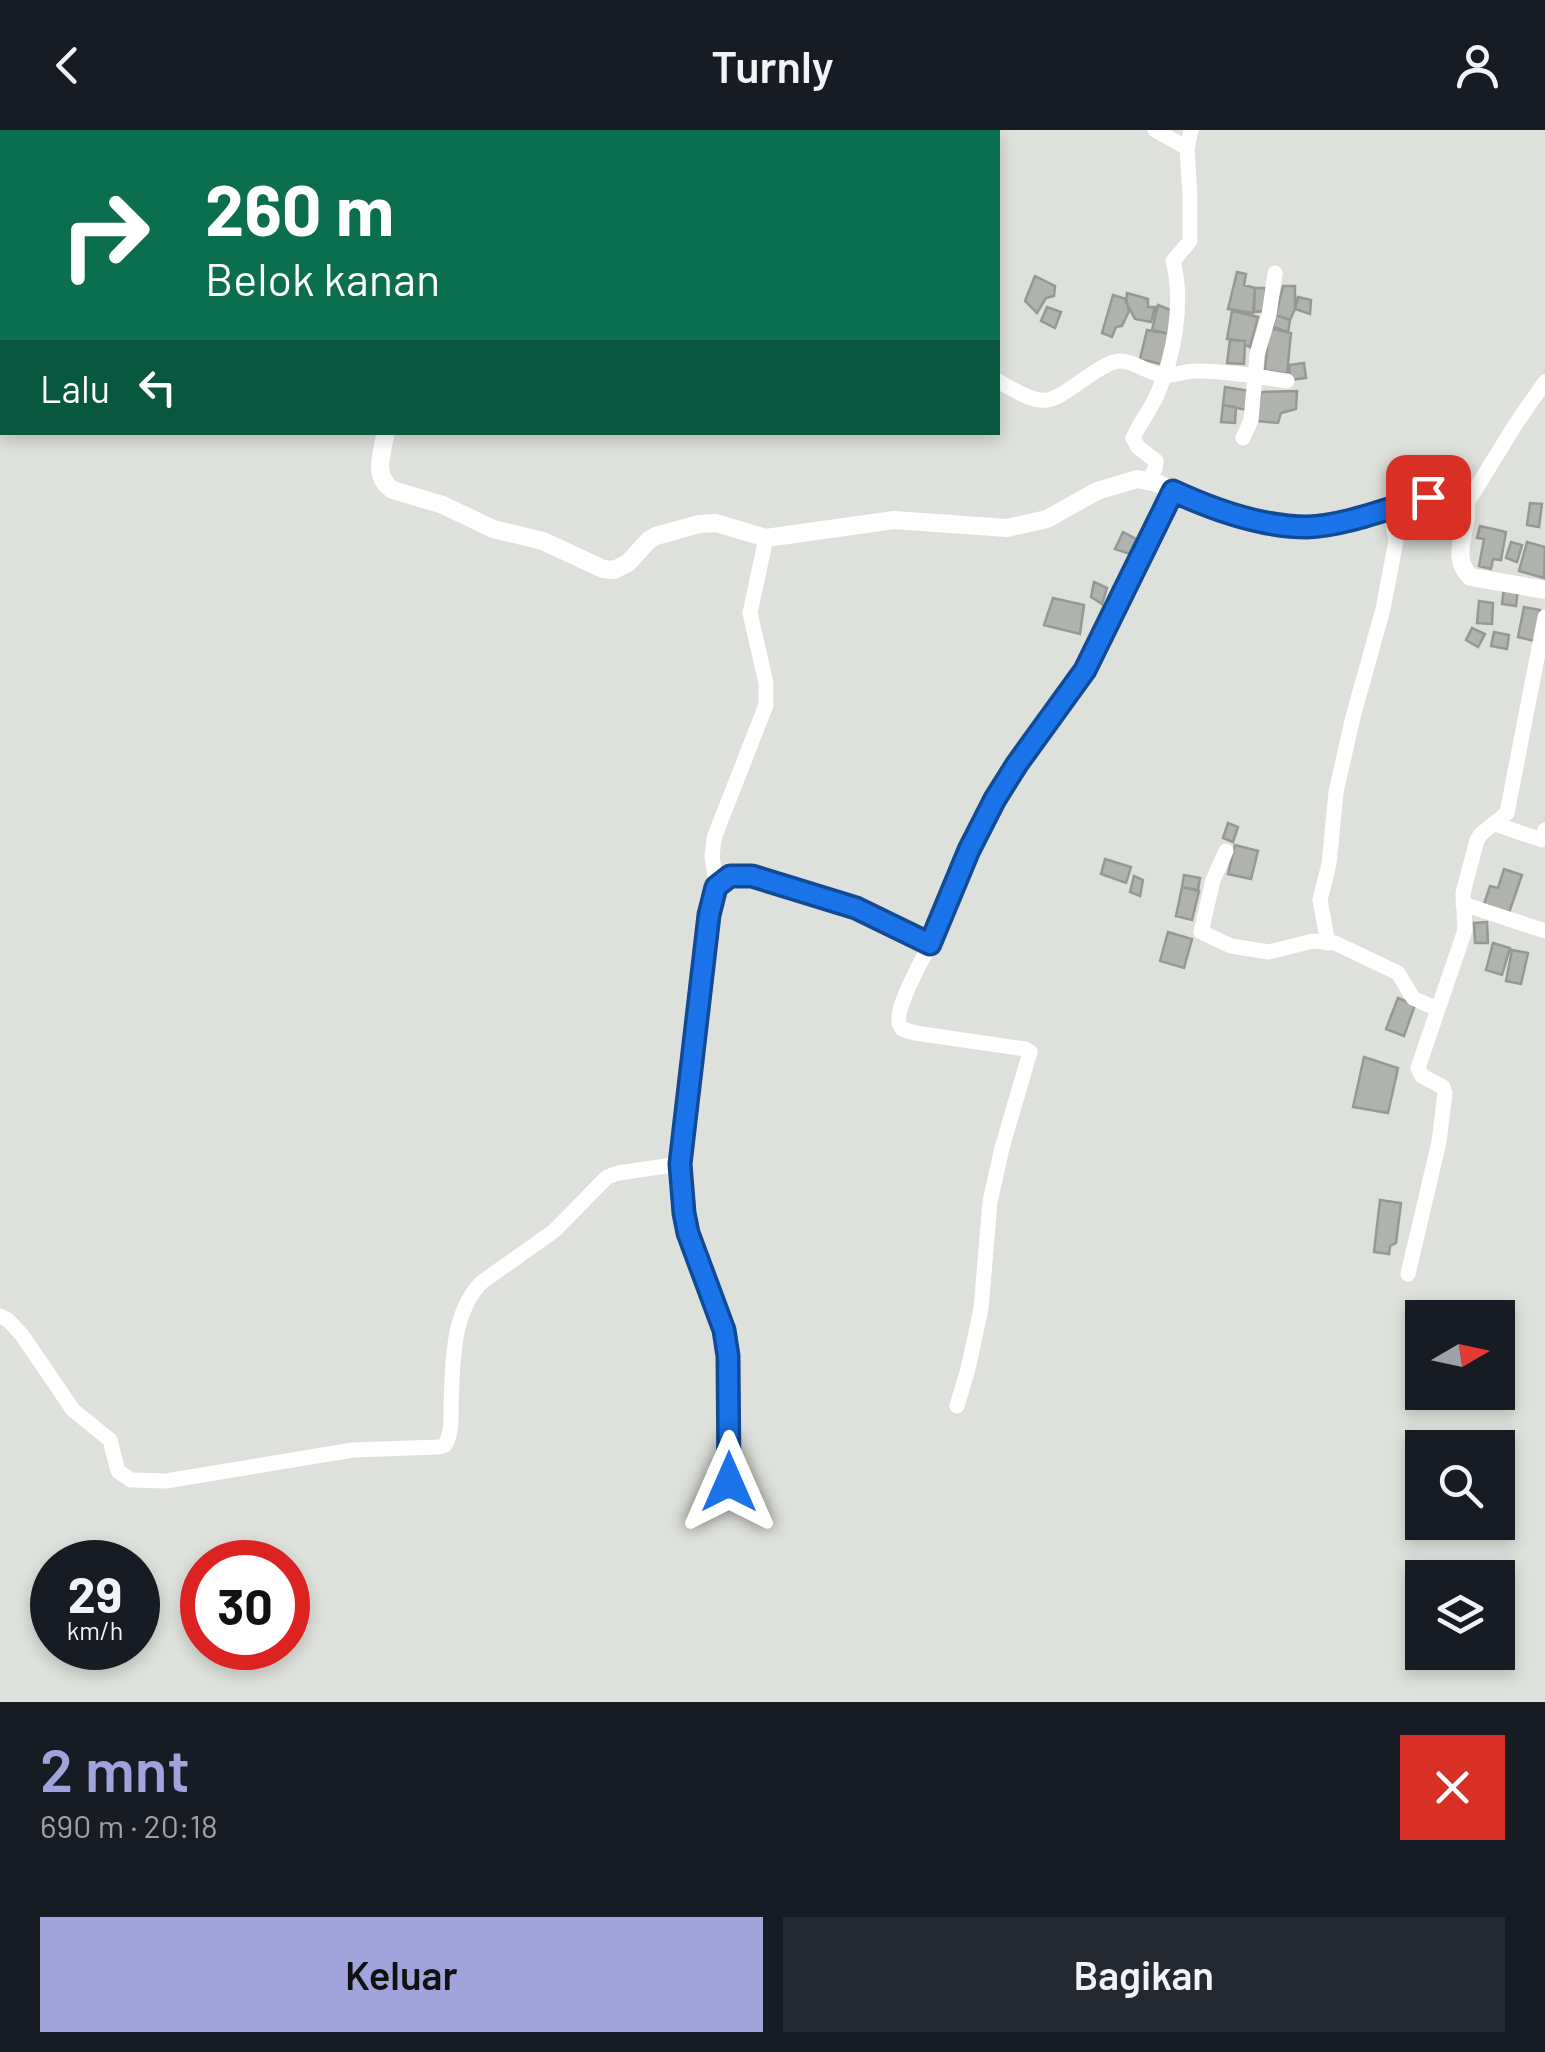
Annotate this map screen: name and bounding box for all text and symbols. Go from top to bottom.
icon: back [40,38,95,93]
text: Turnly [711,38,834,92]
icon: person [1450,38,1505,93]
text: 260 m [205,166,394,250]
icon: right [40,170,170,300]
text: Belok kanan [205,251,440,305]
icon: left [130,360,185,415]
text: Lalu [40,365,110,411]
pin [1386,455,1471,540]
icon: arrive [1401,470,1456,525]
north arrow [1405,1300,1515,1410]
map controls [1405,1300,1515,1670]
position arrow [677,1430,781,1534]
button: search [1405,1430,1515,1540]
speed limit sign: 30 [180,1540,310,1670]
button: layers [1405,1560,1515,1670]
text: 29 [68,1563,122,1623]
text: km/h [67,1615,123,1645]
text: 2 mnt [40,1732,190,1804]
button: close [1400,1735,1505,1840]
text: 690 m · 20:18 [40,1806,218,1844]
button: Keluar [40,1917,763,2032]
button: Bagikan [783,1917,1505,2032]

